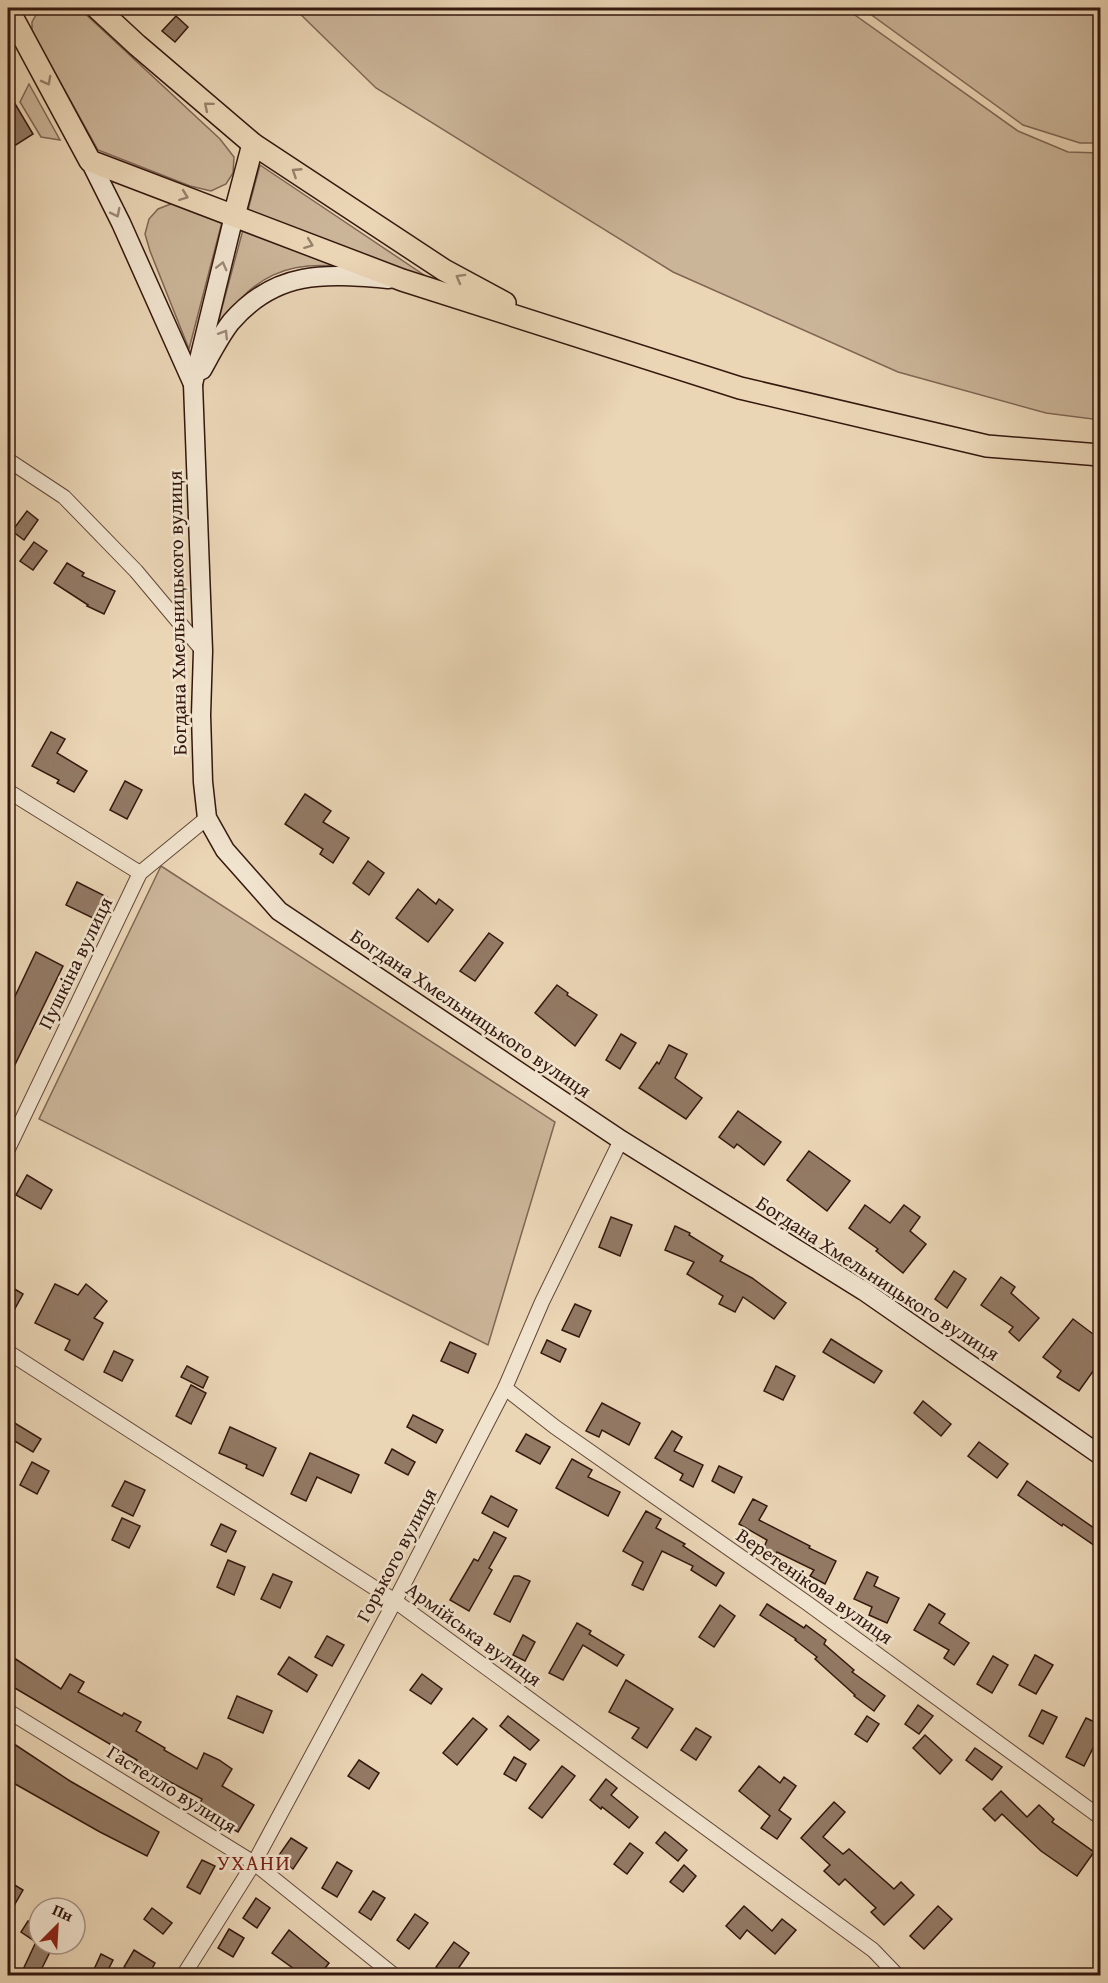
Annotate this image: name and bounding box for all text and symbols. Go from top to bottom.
one-way arrow [40,75,51,86]
one-way arrow [204,102,215,113]
one-way arrow [292,168,302,180]
one-way arrow [178,189,189,202]
one-way arrow [109,207,120,217]
one-way arrow [302,237,313,249]
one-way arrow [215,261,228,271]
one-way arrow [456,274,466,285]
one-way arrow [216,330,228,340]
street label: Богдана Хмельницького вулиця [160,470,193,756]
street label: Пушкіна вулиця [30,892,119,1034]
street label: Богдана Хмельницького вулиця [345,921,597,1104]
street label: Богдана Хмельницького вулиця [751,1188,1006,1367]
street label: Горького вулиця [348,1483,443,1627]
street label: Веретенікова вулиця [731,1520,900,1651]
street label: Армійська вулиця [400,1574,548,1693]
street label: Гастелло вулиця [102,1737,243,1840]
district label: УХАНИ [217,1847,291,1878]
north arrow [27,1896,87,1956]
text: Пн [49,1897,78,1928]

